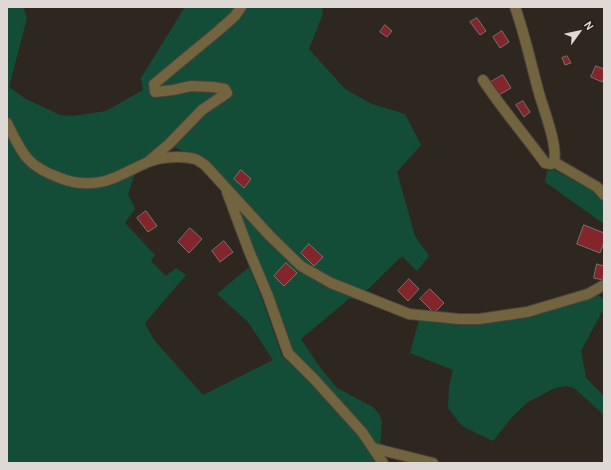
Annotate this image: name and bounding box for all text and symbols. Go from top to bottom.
north arrow [559,12,599,52]
text: N [581,18,597,33]

